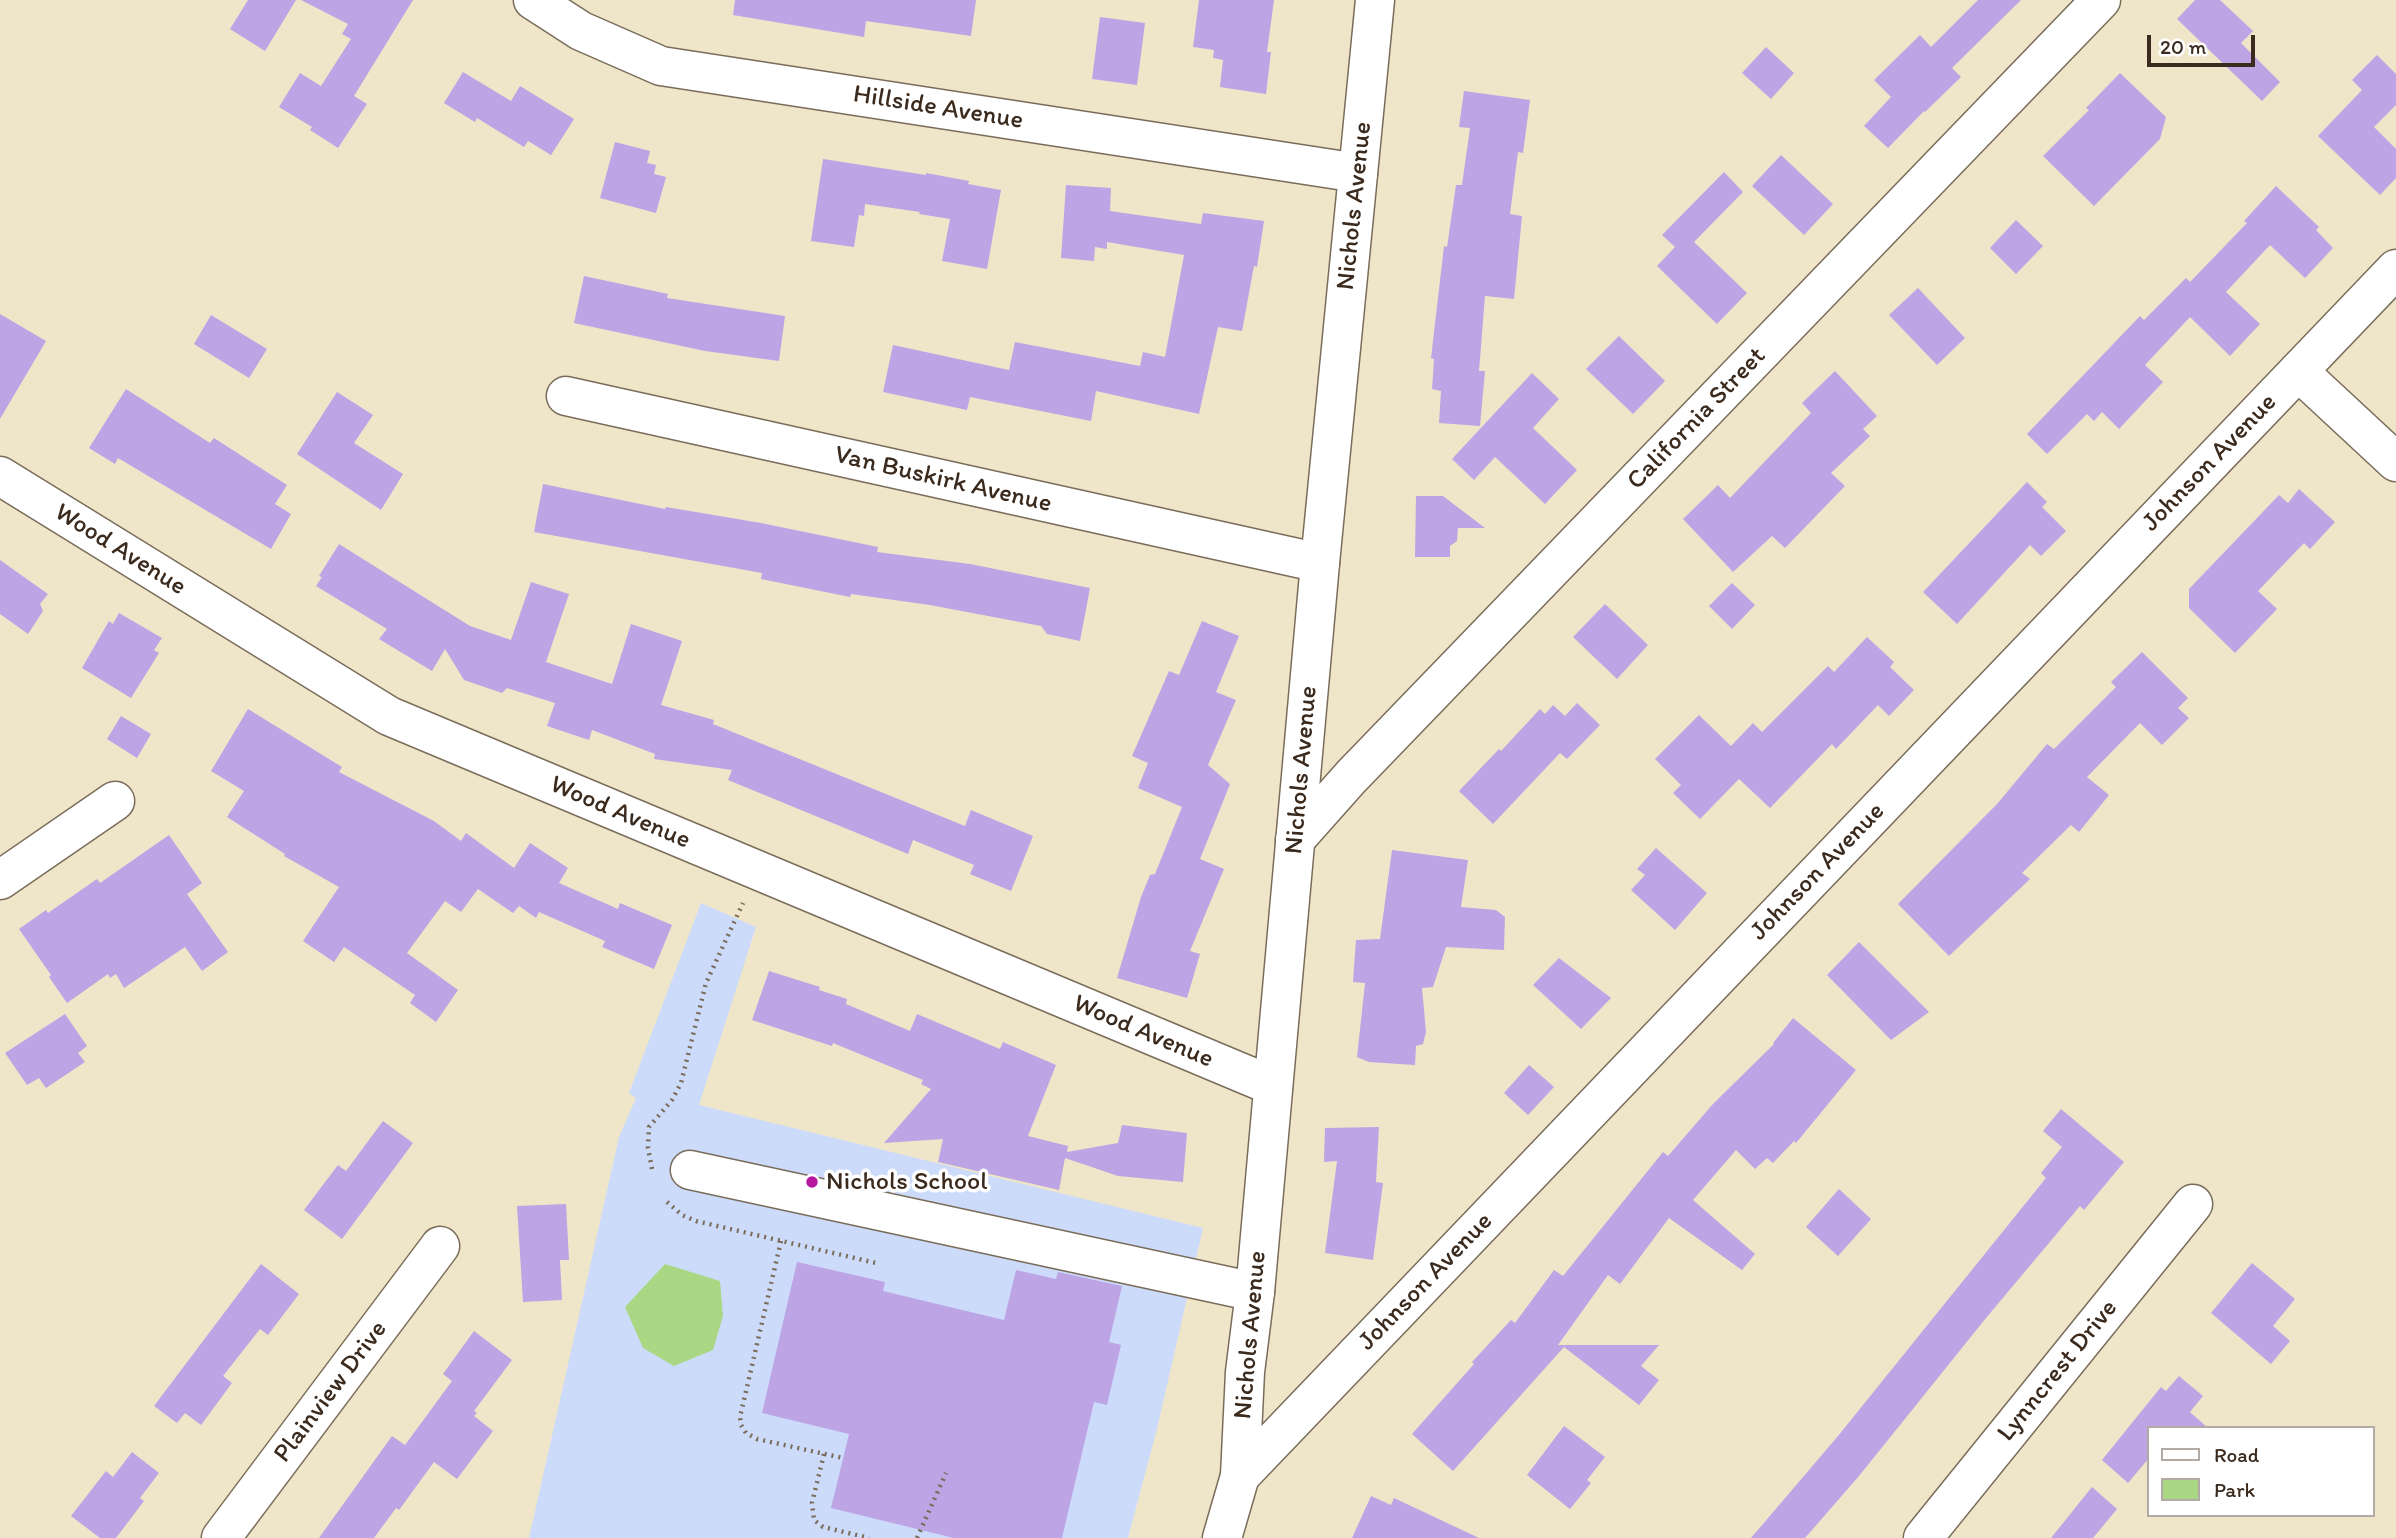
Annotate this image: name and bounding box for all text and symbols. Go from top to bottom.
scale bar [2151,21,2260,65]
text: 20 m [2160,34,2206,59]
street label: Hillside Avenue [851,79,1025,137]
street label: Nichols Avenue [1331,120,1379,292]
street label: California Street [1621,341,1773,497]
street label: Johnson Avenue [2136,387,2284,539]
street label: Van Buskirk Avenue [831,440,1055,520]
street label: Wood Avenue [48,497,192,603]
street label: Nichols Avenue [1279,684,1325,856]
street label: Wood Avenue [545,769,695,857]
street label: Johnson Avenue [1744,796,1892,948]
street label: Wood Avenue [1068,988,1218,1076]
place label: Nichols School [826,1166,988,1198]
marker: Nichols School [804,1174,820,1190]
street label: Johnson Avenue [1352,1206,1500,1358]
street label: Nichols Avenue [1228,1249,1274,1421]
street label: Lynncrest Drive [1991,1294,2125,1448]
street label: Plainview Drive [268,1315,394,1469]
legend [2148,1426,2375,1517]
text: Road [2214,1442,2259,1467]
text: Park [2214,1477,2255,1502]

